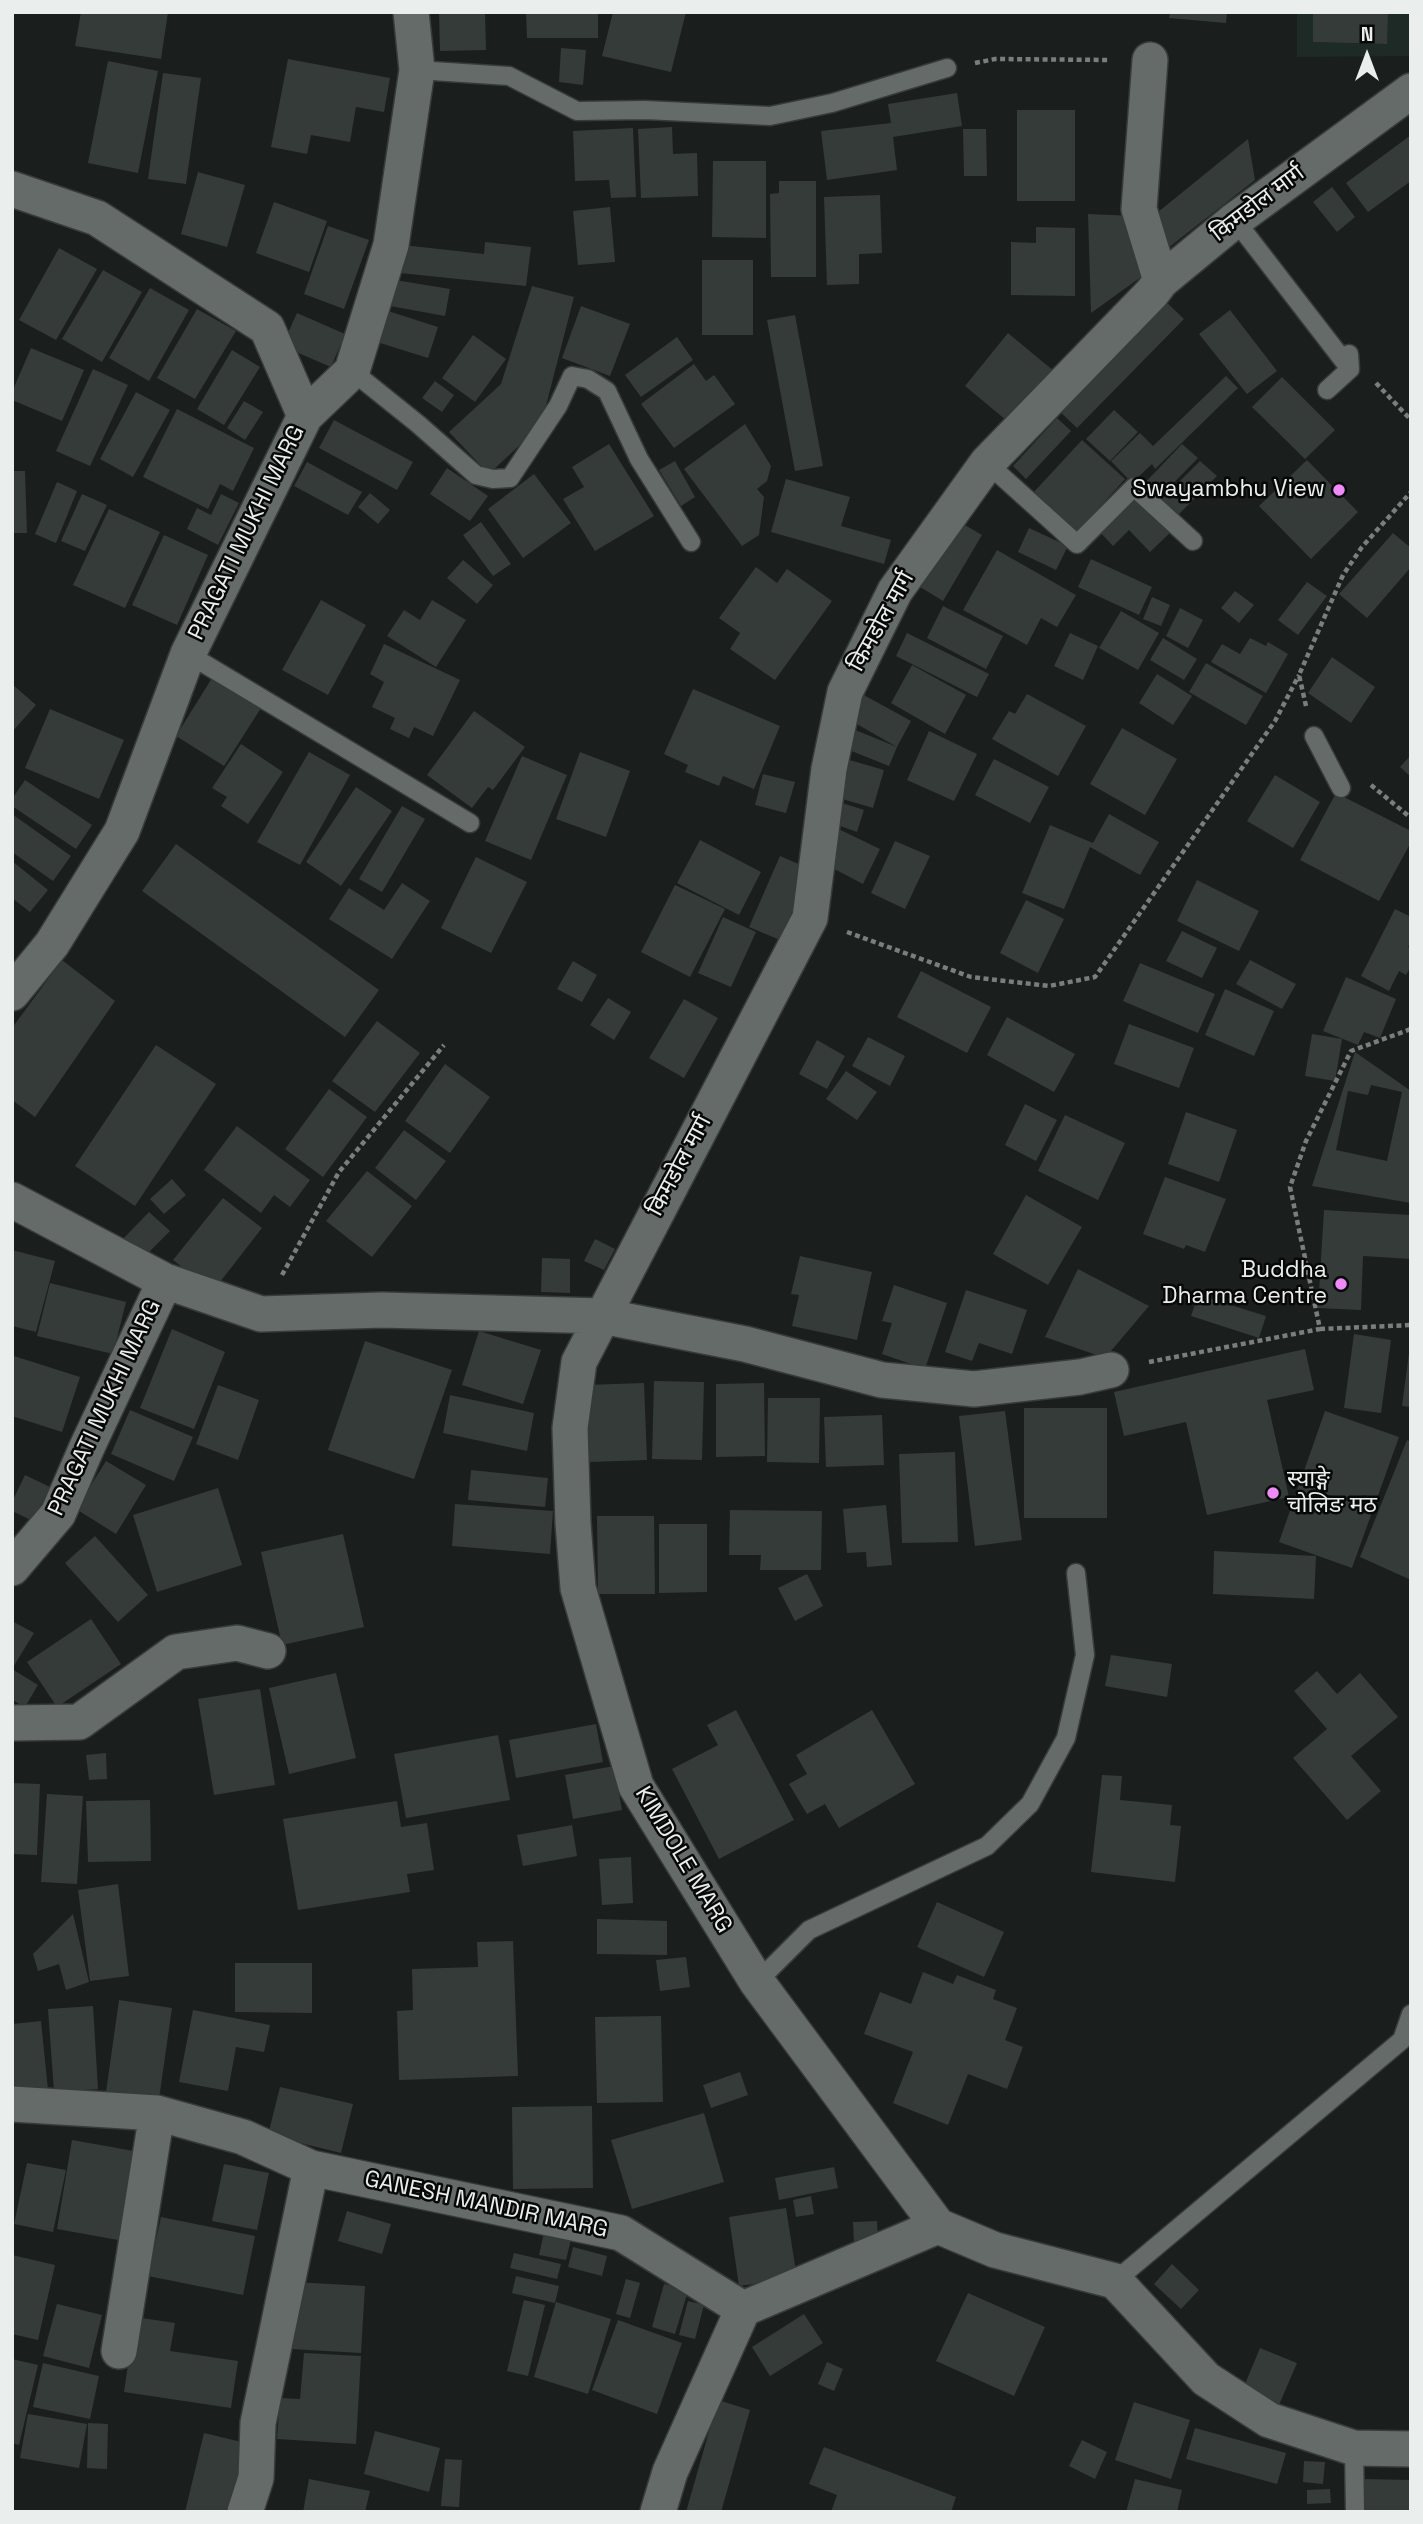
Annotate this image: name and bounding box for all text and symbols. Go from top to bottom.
north arrow [1332,21,1402,91]
text: N [1361,22,1373,47]
street label: किमडोल मार्ग [1206,160,1310,248]
street label: PRAGATI MUKHI MARG [183,421,311,645]
place label: Swayambhu View [1132,476,1325,504]
marker: Swayambhu View [1331,482,1347,498]
street label: किमडोल मार्ग [843,567,921,677]
street label: किमडोल मार्ग [642,1111,718,1221]
place label: Buddha Dharma Centre [1162,1257,1327,1311]
marker: Buddha Dharma Centre [1333,1276,1349,1292]
street label: PRAGATI MUKHI MARG [43,1295,167,1521]
place label: स्याङ्गे चोलिङ मठ [1287,1466,1377,1520]
marker: स्याङ्गे चोलिङ मठ [1265,1485,1281,1501]
street label: KIMDOLE MARG [629,1782,737,1938]
street label: GANESH MANDIR MARG [362,2166,610,2244]

